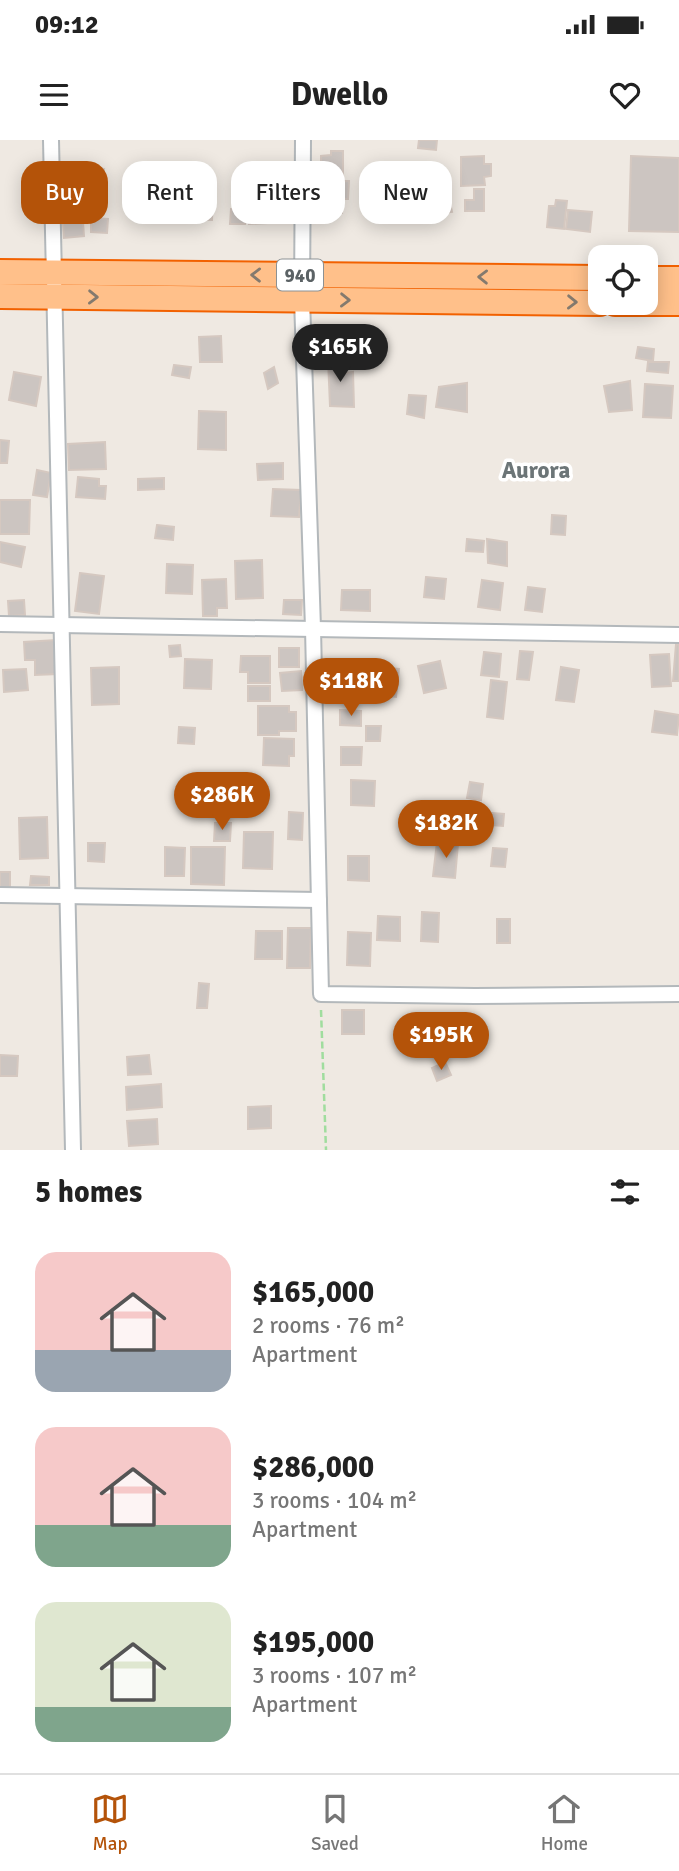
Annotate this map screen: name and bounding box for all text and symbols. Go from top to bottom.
text: 09:12 [35,9,99,41]
text: Dwello [291,75,388,114]
icon: menu [35,76,73,114]
icon: heart [606,76,644,114]
chip: Buy [21,161,108,224]
chip: Rent [122,161,217,224]
chip: Filters [231,161,345,224]
chip: New [359,161,452,224]
map controls [588,245,658,315]
button: locate [588,245,658,315]
road number: 940 [277,259,323,290]
one-way arrow [250,267,260,283]
one-way arrow [477,269,488,285]
one-way arrow [88,289,98,305]
one-way arrow [340,292,350,308]
one-way arrow [567,294,578,310]
pin: $165K [291,324,389,384]
text: $165K [308,332,372,361]
district label: Aurora [502,456,570,485]
pin: $118K [302,658,400,718]
text: $118K [319,666,383,695]
pin: $286K [173,772,271,832]
text: $286K [190,780,254,809]
pin: $182K [397,800,495,860]
text: $182K [414,808,478,837]
pin: $195K [392,1012,490,1072]
text: $195K [409,1020,473,1049]
icon: filters [606,1173,644,1211]
text: 5 homes [35,1174,142,1211]
text: $165,000 [252,1274,374,1311]
icon: home [91,1280,175,1364]
text: 2 rooms · 76 m² [252,1311,405,1340]
text: Apartment [252,1340,357,1369]
text: $286,000 [252,1449,374,1486]
icon: home [91,1455,175,1539]
text: 3 rooms · 104 m² [252,1486,417,1515]
text: Apartment [252,1515,357,1544]
text: $195,000 [252,1624,374,1661]
icon: home [91,1630,175,1714]
text: 3 rooms · 107 m² [252,1661,417,1690]
text: Apartment [252,1690,357,1719]
tab: Map [91,1790,129,1856]
tab: Saved [311,1790,359,1856]
tab: Home [541,1790,588,1856]

